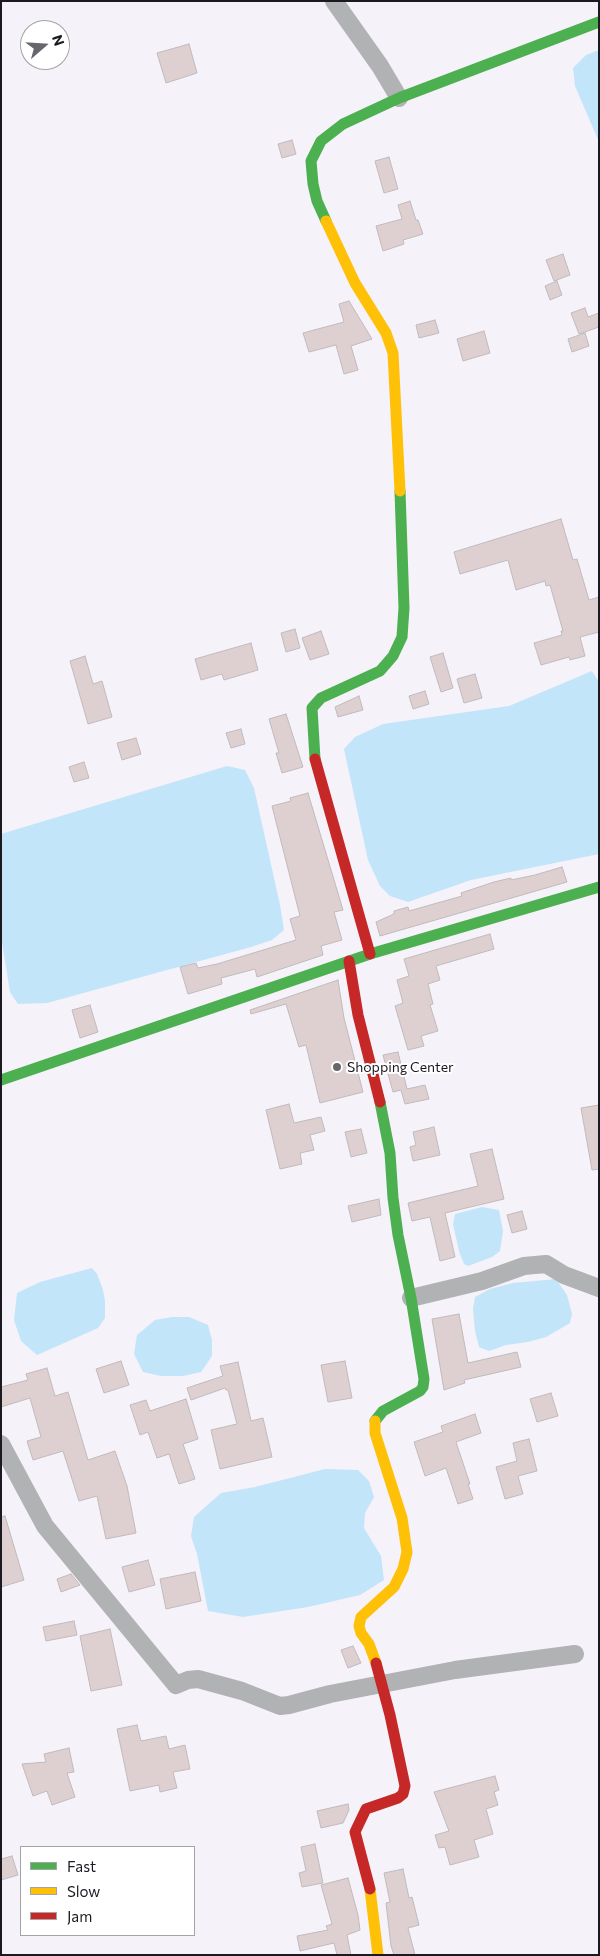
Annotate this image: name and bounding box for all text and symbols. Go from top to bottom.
north arrow [20,20,70,70]
text: N [49,33,68,48]
place label: Shopping Center [347,1059,454,1075]
marker: Shopping Center [331,1061,343,1073]
legend [20,1846,195,1936]
text: Fast [67,1857,96,1875]
text: Slow [67,1882,100,1900]
text: Jam [67,1907,92,1925]

